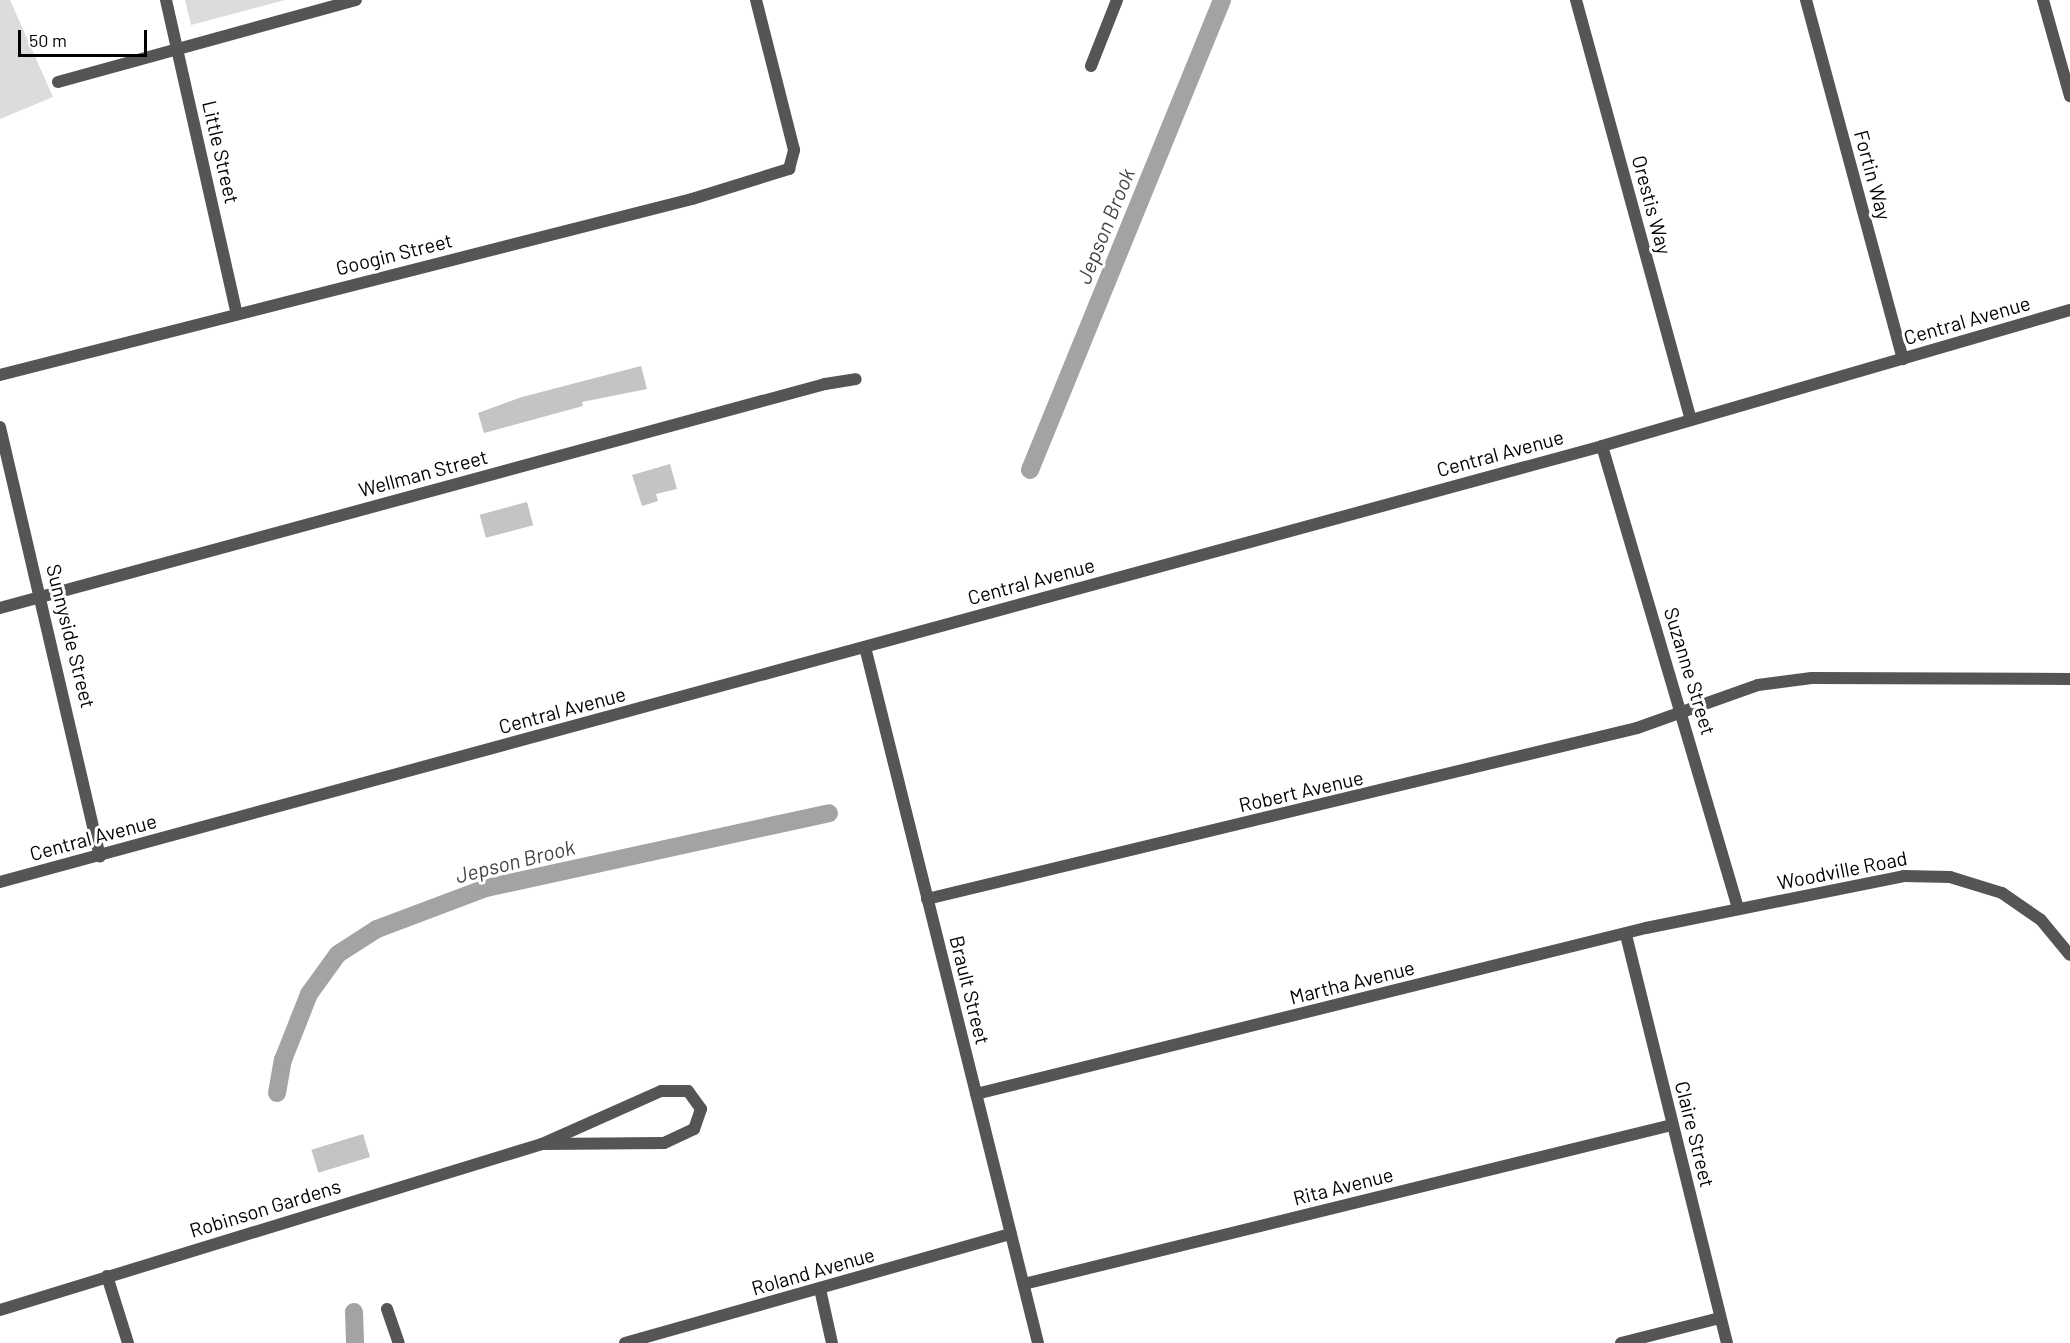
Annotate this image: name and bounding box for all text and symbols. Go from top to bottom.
scale bar [21,18,150,56]
text: 50 m [29,29,67,51]
street label: Little Street [198,98,244,206]
street label: Fortin Way [1849,127,1897,223]
street label: Orestis Way [1627,153,1677,257]
water label: Jepson Brook [1070,165,1140,287]
street label: Googin Street [333,228,455,280]
street label: Central Avenue [1901,290,2033,350]
street label: Central Avenue [1434,425,1566,481]
street label: Wellman Street [356,444,490,502]
street label: Central Avenue [965,553,1097,609]
street label: Sunnyside Street [42,562,100,710]
street label: Suzanne Street [1659,604,1721,738]
street label: Central Avenue [496,682,628,738]
street label: Robert Avenue [1236,765,1366,817]
street label: Central Avenue [27,809,159,865]
water label: Jepson Brook [453,834,577,888]
street label: Woodville Road [1775,846,1909,894]
street label: Brault Street [945,933,995,1047]
street label: Martha Avenue [1287,955,1417,1009]
street label: Claire Street [1670,1078,1720,1190]
street label: Rita Avenue [1290,1162,1396,1210]
street label: Robinson Gardens [187,1174,343,1242]
street label: Roland Avenue [749,1242,877,1300]

